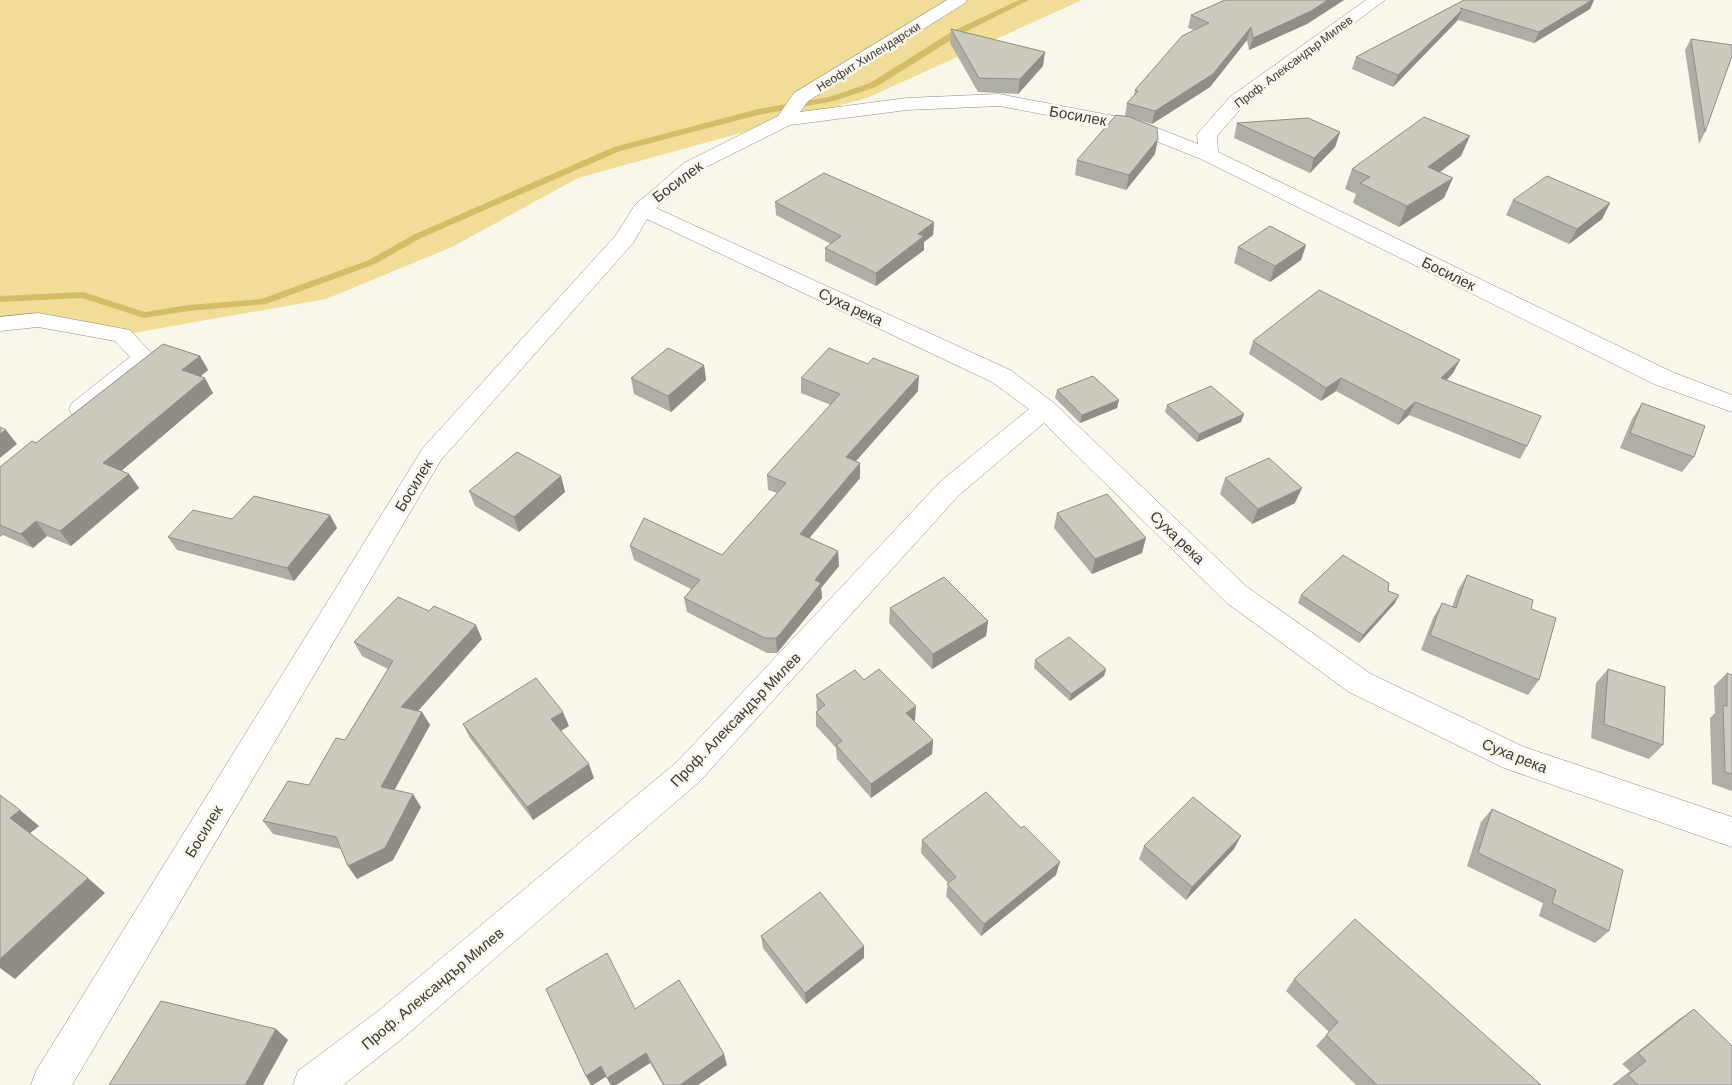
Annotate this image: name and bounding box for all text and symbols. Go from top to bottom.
street label: Проф. Александър Милев [1231,12,1355,111]
street label: Неофит Хилендарски [813,18,923,95]
street label: Босилек [1048,101,1108,129]
street label: Босилек [649,156,706,206]
street label: Босилек [1419,252,1479,294]
street label: Суха река [816,283,887,329]
street label: Босилек [390,455,436,514]
street label: Суха река [1147,507,1210,568]
street label: Проф. Александър Милев [666,648,804,790]
street label: Суха река [1480,734,1551,776]
street label: Босилек [180,801,226,860]
street label: Проф. Александър Милев [357,923,507,1053]

